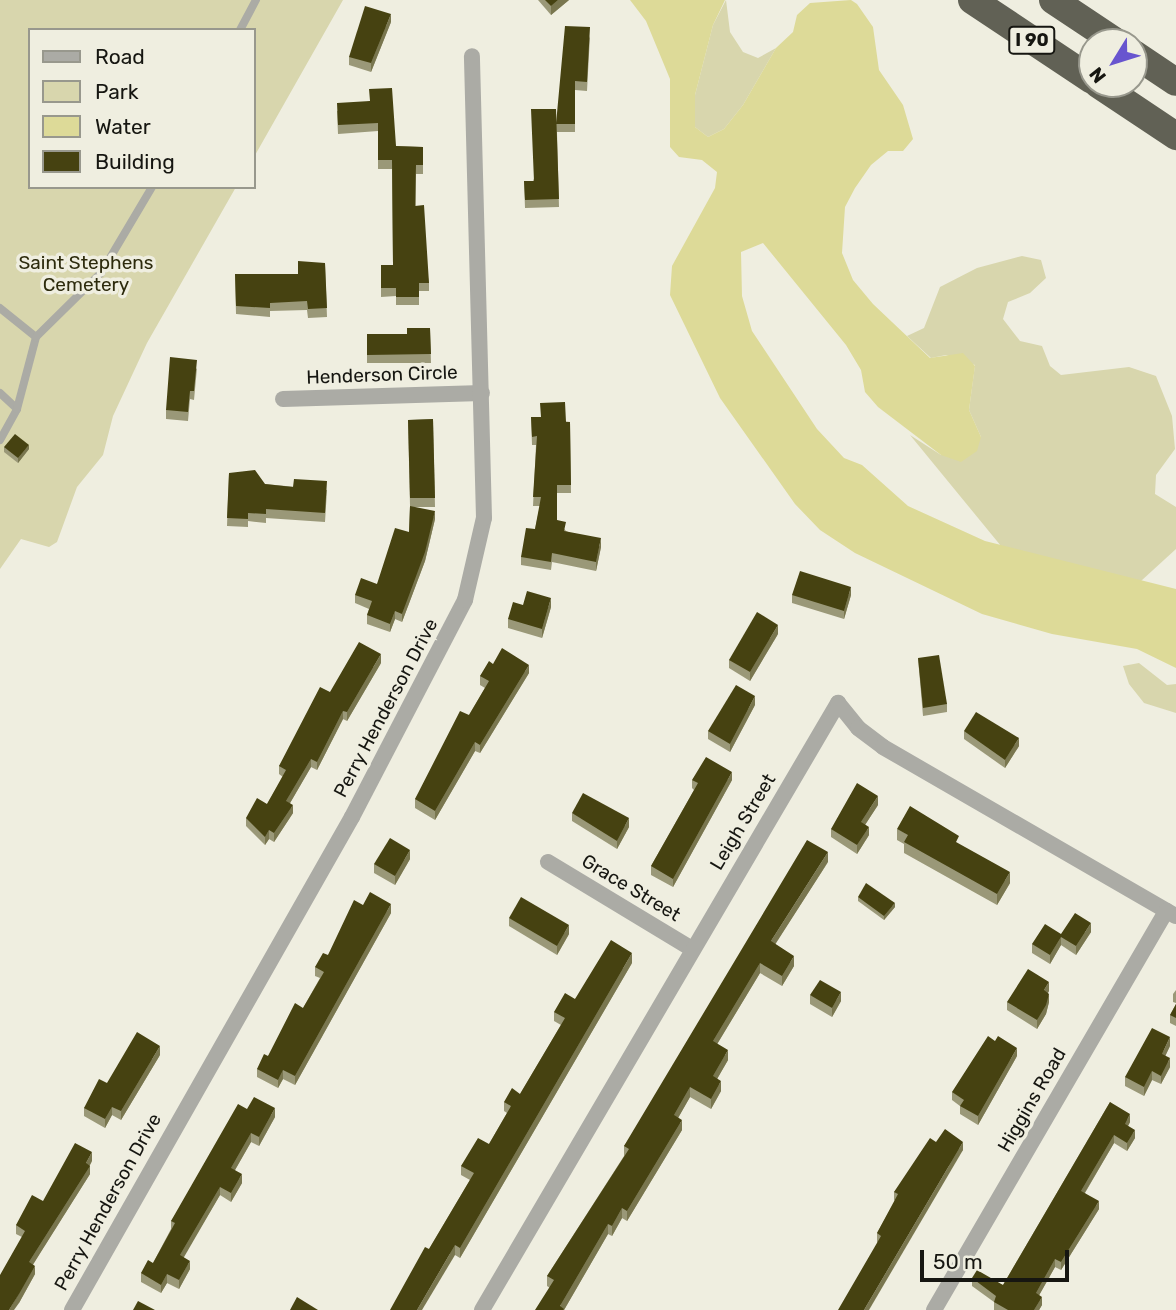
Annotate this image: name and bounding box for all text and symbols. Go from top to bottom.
road number: I 90 [1007,26,1056,55]
legend [28,28,256,189]
north arrow [1078,28,1148,98]
text: Road [95,44,145,69]
text: N [1084,63,1111,87]
text: Park [95,79,139,104]
text: Water [95,114,151,139]
text: Building [95,149,175,174]
park label: Saint Stephens Cemetery [19,252,153,296]
street label: Henderson Circle [306,361,458,389]
street label: Perry Henderson Drive [329,615,443,801]
street label: Leigh Street [705,770,781,874]
street label: Grace Street [577,850,685,926]
street label: Higgins Road [993,1044,1071,1156]
street label: Perry Henderson Drive [50,1109,166,1295]
scale bar [924,1236,1073,1280]
text: 50 m [933,1249,983,1274]

